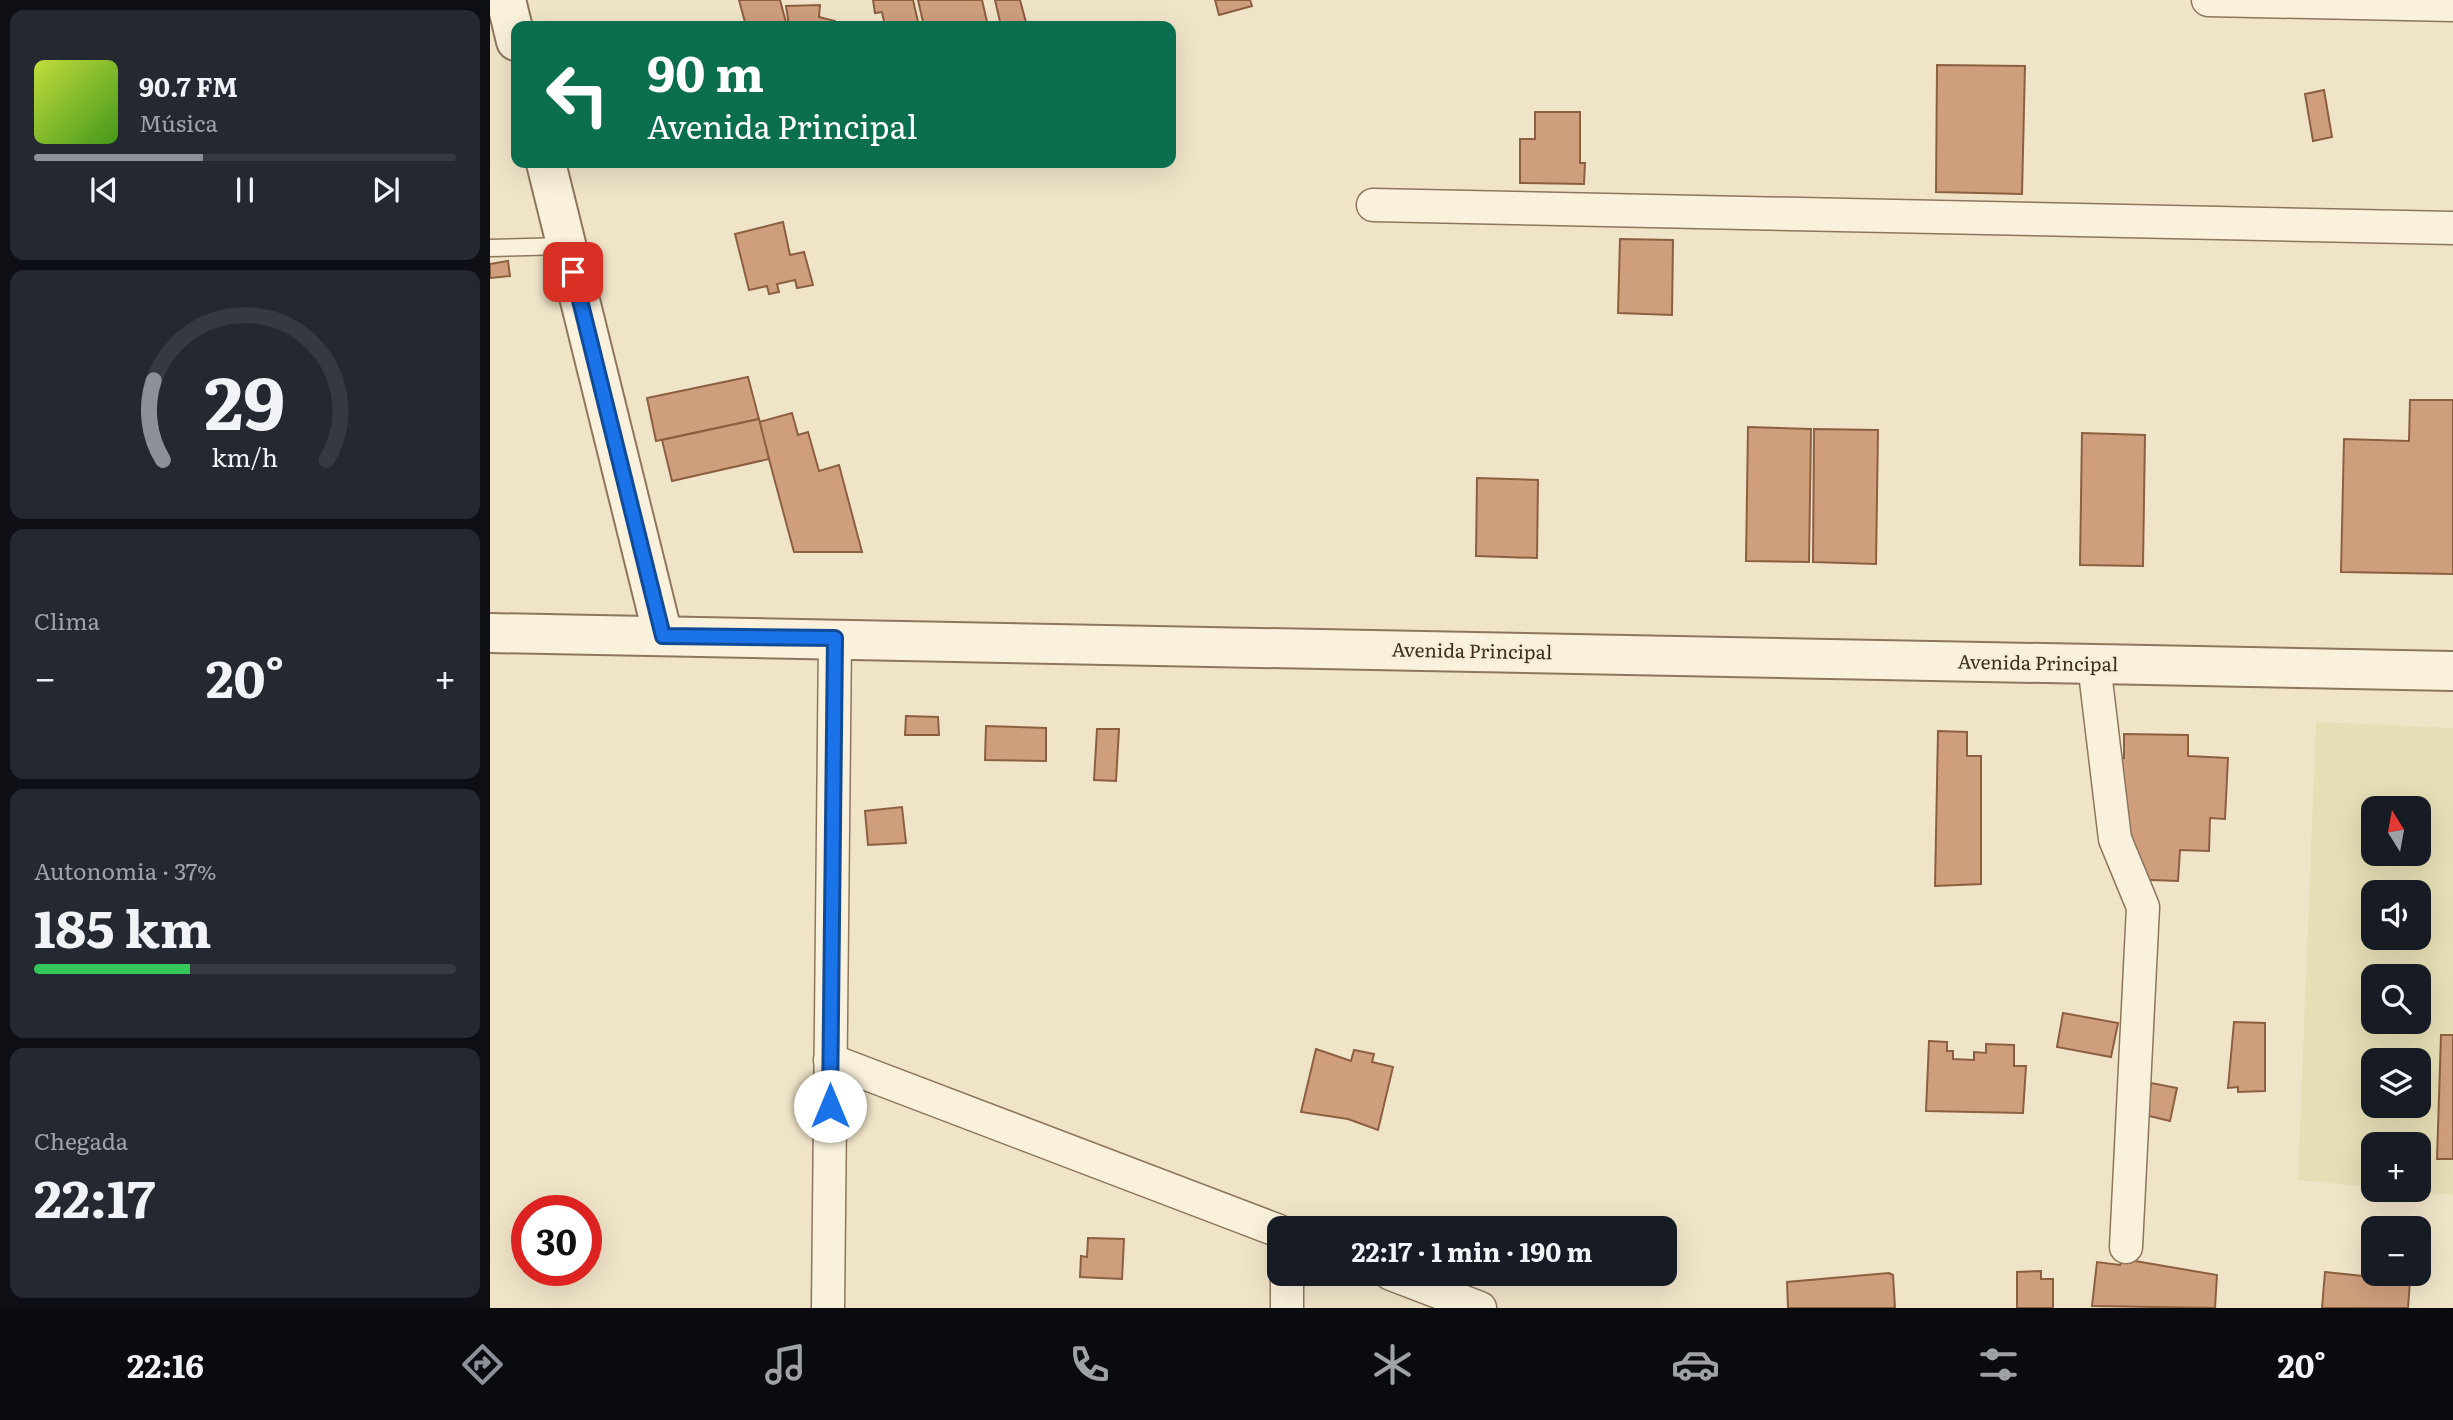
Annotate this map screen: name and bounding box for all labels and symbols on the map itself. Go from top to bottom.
pin [543,242,603,302]
street label: Avenida Principal [1391,635,1553,665]
street label: Avenida Principal [1957,647,2119,677]
north arrow [2361,796,2431,866]
position arrow [793,1069,867,1143]
speed limit sign: 30 [511,1195,602,1286]

